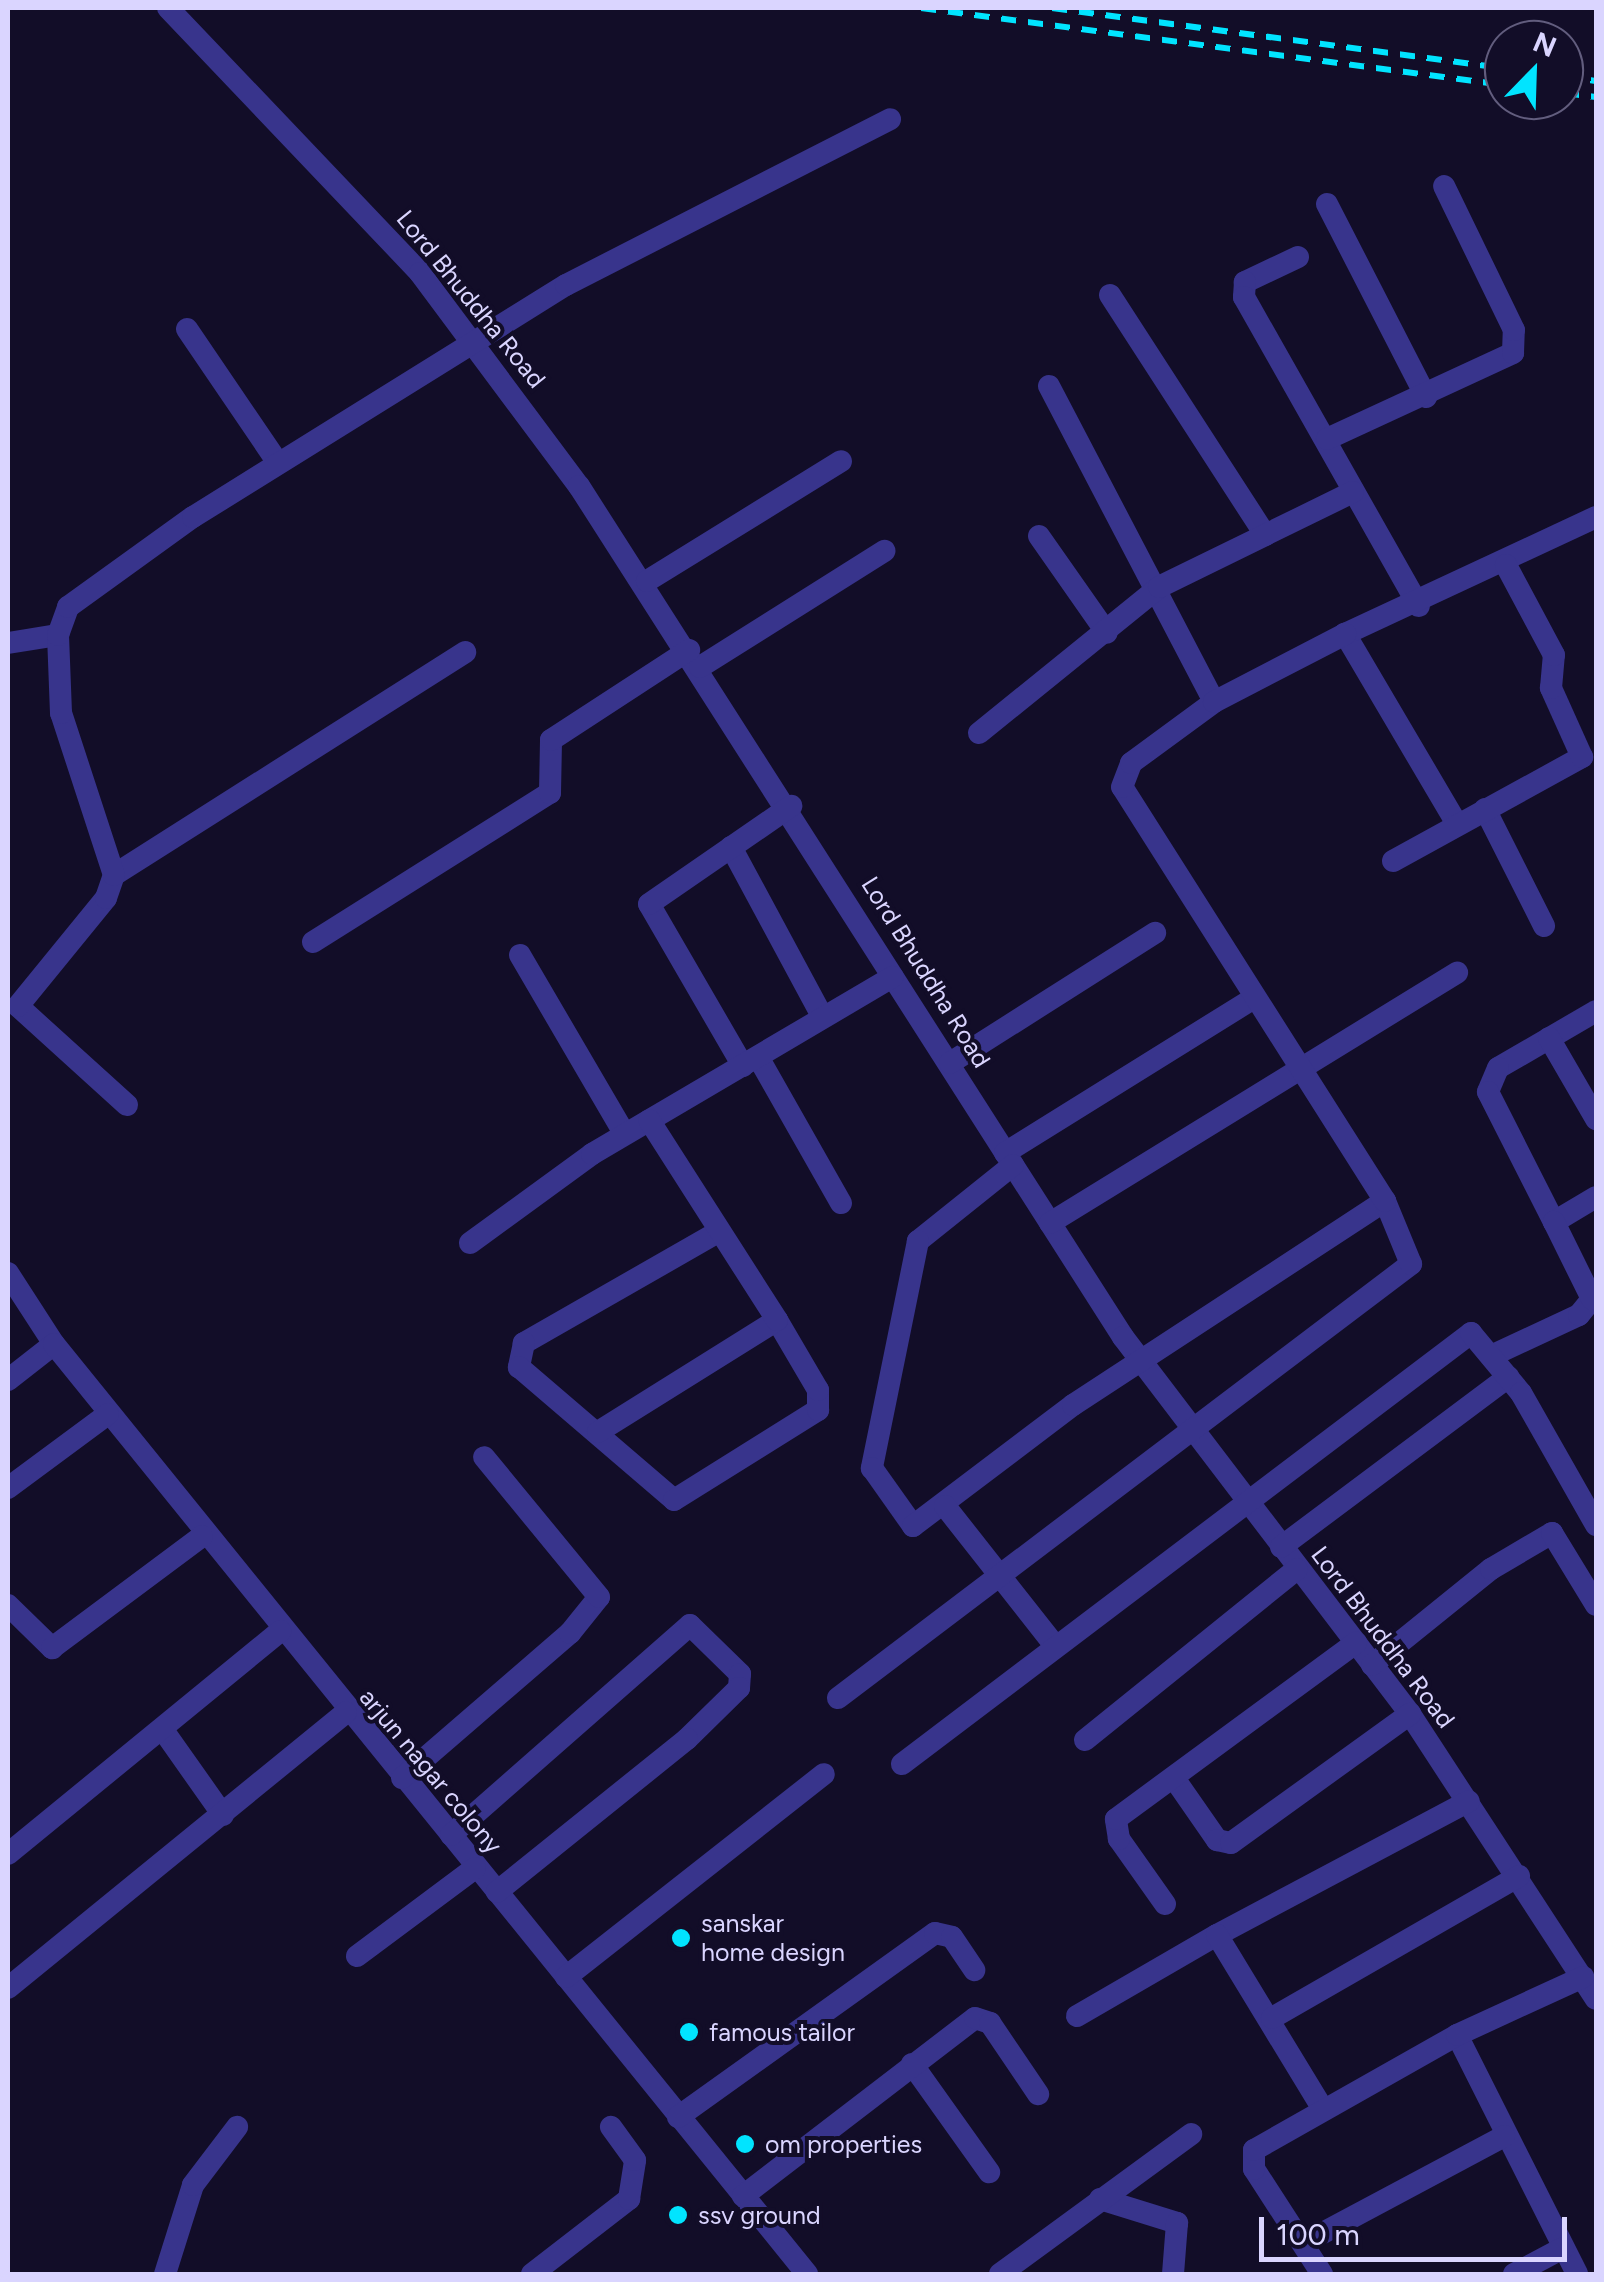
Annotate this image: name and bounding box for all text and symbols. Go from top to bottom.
north arrow [1484,20,1584,120]
text: N [1528,24,1562,64]
street label: Lord Bhuddha Road [390,204,552,394]
street label: Lord Bhuddha Road [855,871,997,1073]
street label: Lord Bhuddha Road [1305,1540,1461,1734]
street label: arjun nagar colony [353,1683,509,1859]
place label: sanskar home design [701,1909,845,1968]
marker: sanskar home design [670,1927,692,1949]
place label: famous tailor [709,2017,855,2047]
marker: famous tailor [678,2021,700,2043]
place label: om properties [765,2129,922,2159]
marker: om properties [734,2133,756,2155]
scale bar [1264,2197,1572,2259]
place label: ssv ground [698,2200,821,2230]
marker: ssv ground [667,2204,689,2226]
text: 100 m [1276,2216,1360,2253]

